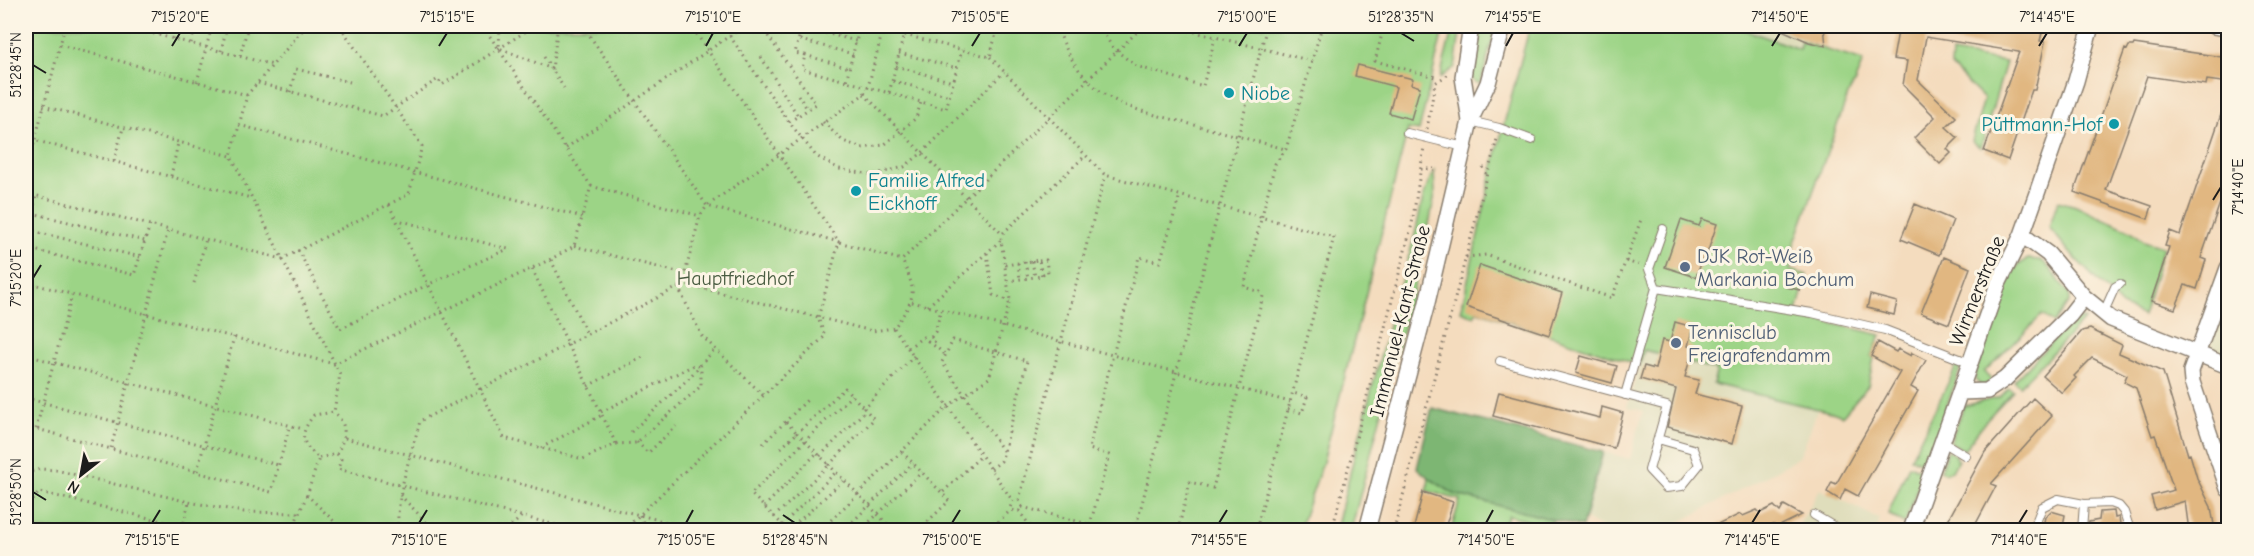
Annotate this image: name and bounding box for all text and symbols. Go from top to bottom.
text: 7°15'20"E [151,8,209,26]
text: 7°15'15"E [419,8,475,26]
text: 7°15'10"E [685,8,741,26]
text: 7°15'05"E [951,8,1009,26]
text: 7°15'00"E [1217,8,1277,26]
text: 51°28'35"N [1368,8,1434,26]
text: 7°14'55"E [1485,8,1541,26]
text: 7°14'50"E [1751,8,1809,26]
text: 7°14'45"E [2019,8,2075,26]
text: 51°28'45"N [7,32,25,98]
place label: Niobe [1241,82,1290,105]
marker: Niobe [1222,86,1236,100]
place label: Püttmann-Hof [1982,113,2103,136]
marker: Püttmann-Hof [2107,117,2121,131]
text: 7°14'40"E [2229,159,2247,215]
place label: Familie Alfred Eickhoff [868,169,985,215]
marker: Familie Alfred Eickhoff [849,184,863,198]
street label: Immanuel-Kant-Straße [1365,223,1435,419]
street label: Wirmerstraße [1944,233,2010,349]
place label: DJK Rot-Weiß Markania Bochum [1697,245,1854,291]
text: 7°15'20"E [7,249,25,307]
marker: DJK Rot-Weiß Markania Bochum [1678,260,1692,274]
park label: Hauptfriedhof [677,267,795,290]
place label: Tennisclub Freigrafendamm [1688,321,1830,367]
marker: Tennisclub Freigrafendamm [1669,336,1683,350]
north arrow [51,445,111,505]
text: 51°28'50"N [7,458,25,526]
text: N [65,477,83,497]
text: 7°15'15"E [124,531,180,549]
text: 7°15'10"E [391,531,447,549]
text: 7°15'05"E [657,531,715,549]
text: 51°28'45"N [762,531,828,549]
text: 7°15'00"E [922,531,982,549]
text: 7°14'55"E [1191,531,1247,549]
text: 7°14'50"E [1457,531,1515,549]
text: 7°14'45"E [1724,531,1780,549]
text: 7°14'40"E [1991,531,2047,549]

